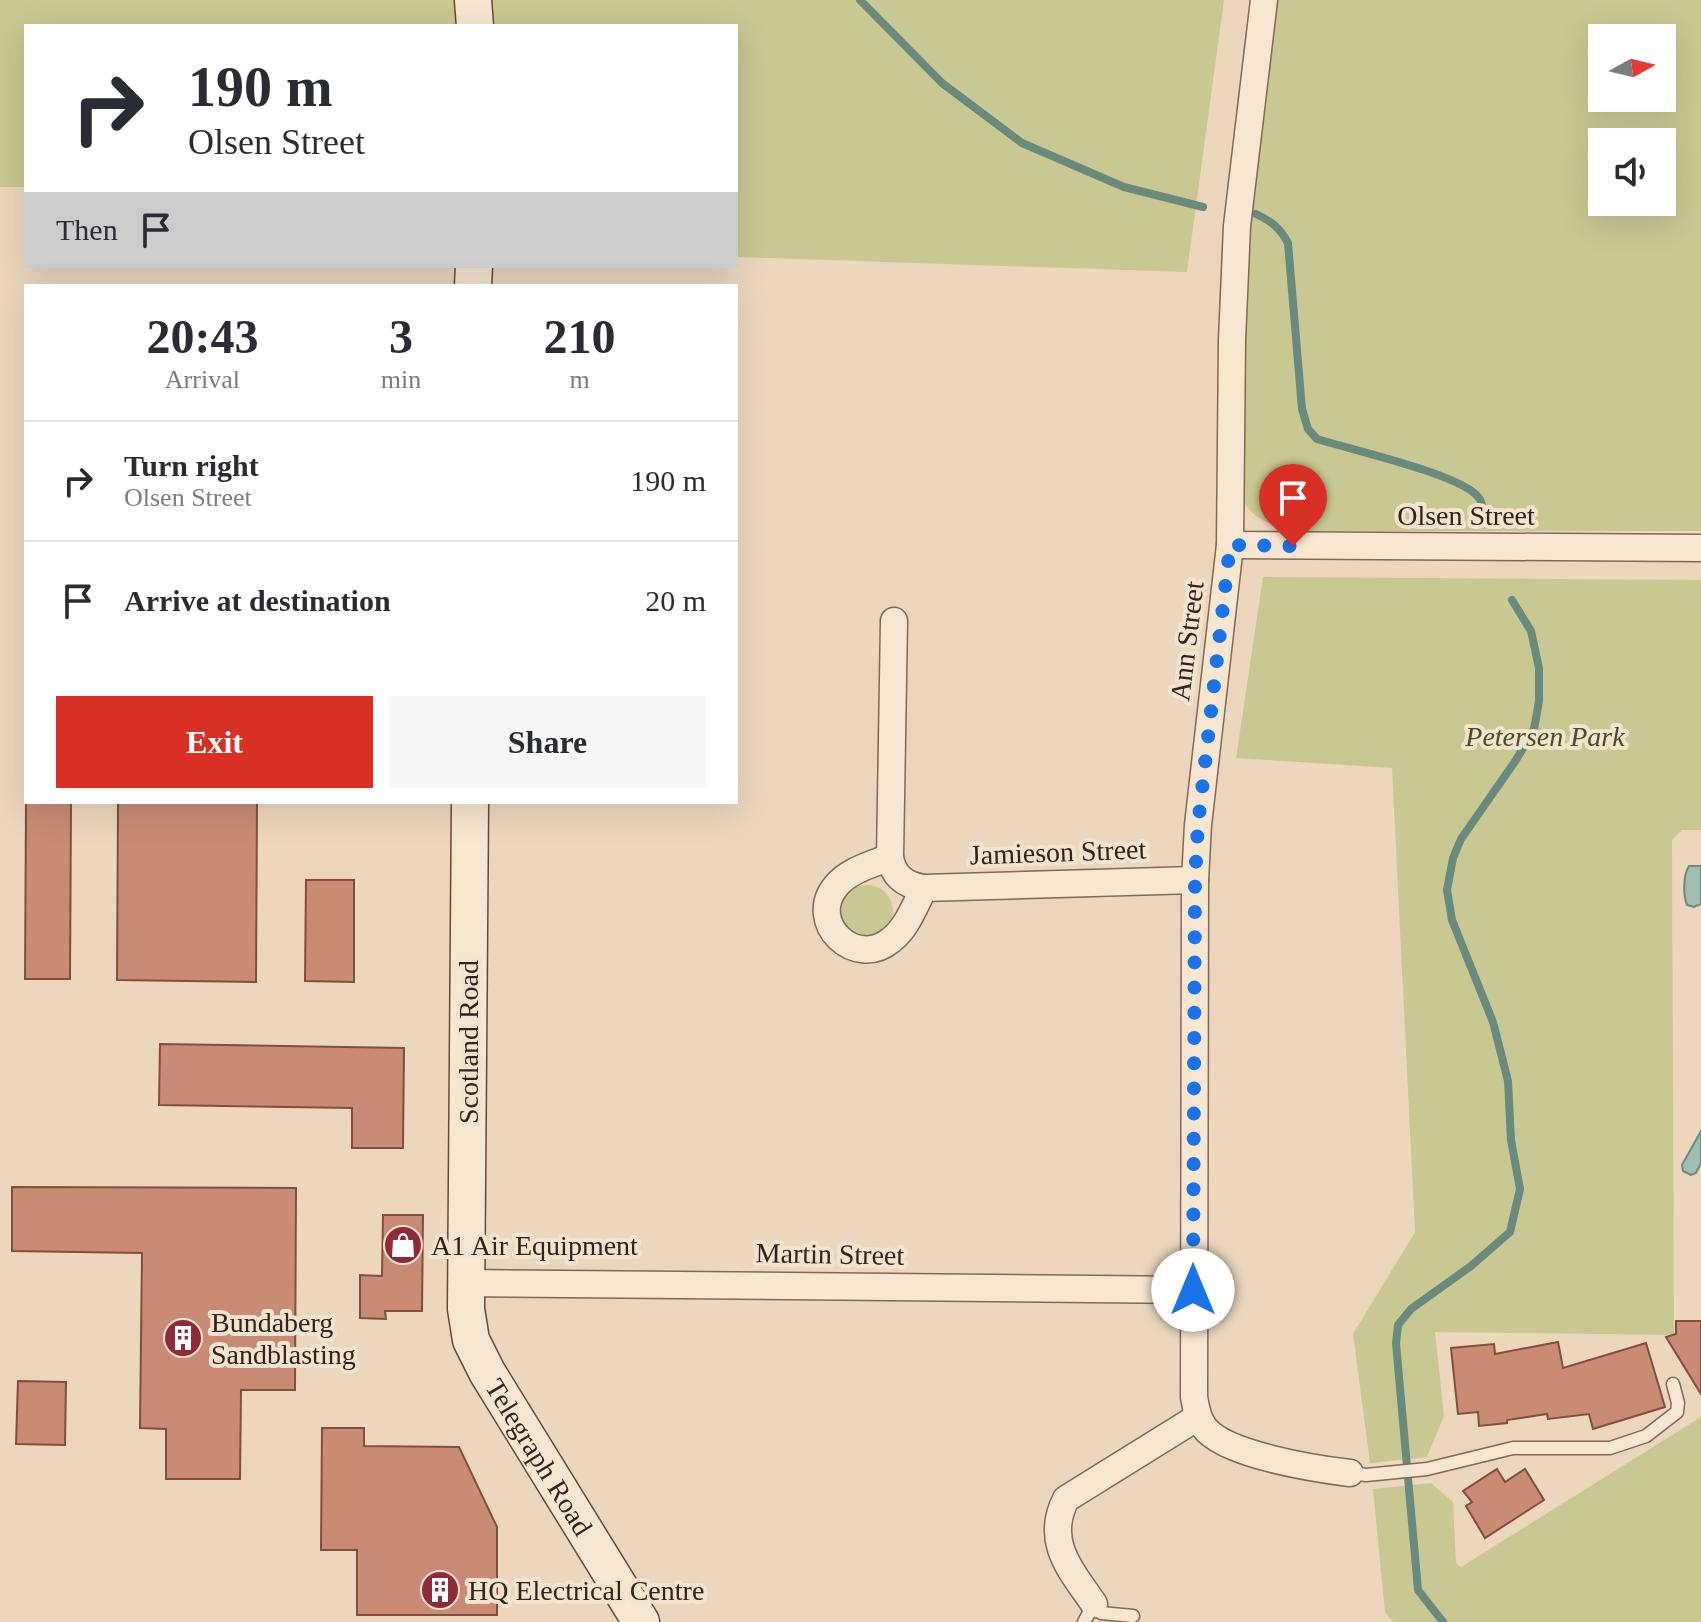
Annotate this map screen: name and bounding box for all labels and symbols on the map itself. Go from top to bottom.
north arrow [1588,24,1676,112]
pin [1259,464,1327,546]
street label: Olsen Street [1397,500,1535,531]
street label: Ann Street [1164,579,1210,703]
park label: Petersen Park [1464,721,1625,752]
street label: Jamieson Street [969,833,1147,871]
street label: Scotland Road [453,960,484,1124]
shop icon: A1 Air Equipment [382,1224,424,1266]
place label: A1 Air Equipment [431,1230,638,1261]
street label: Martin Street [755,1237,905,1271]
position arrow [1151,1248,1235,1332]
place label: Bundaberg Sandblasting [211,1307,356,1370]
building icon: Bundaberg Sandblasting [162,1317,204,1359]
street label: Telegraph Road [480,1373,599,1541]
building icon: HQ Electrical Centre [419,1569,461,1611]
place label: HQ Electrical Centre [468,1575,704,1606]

